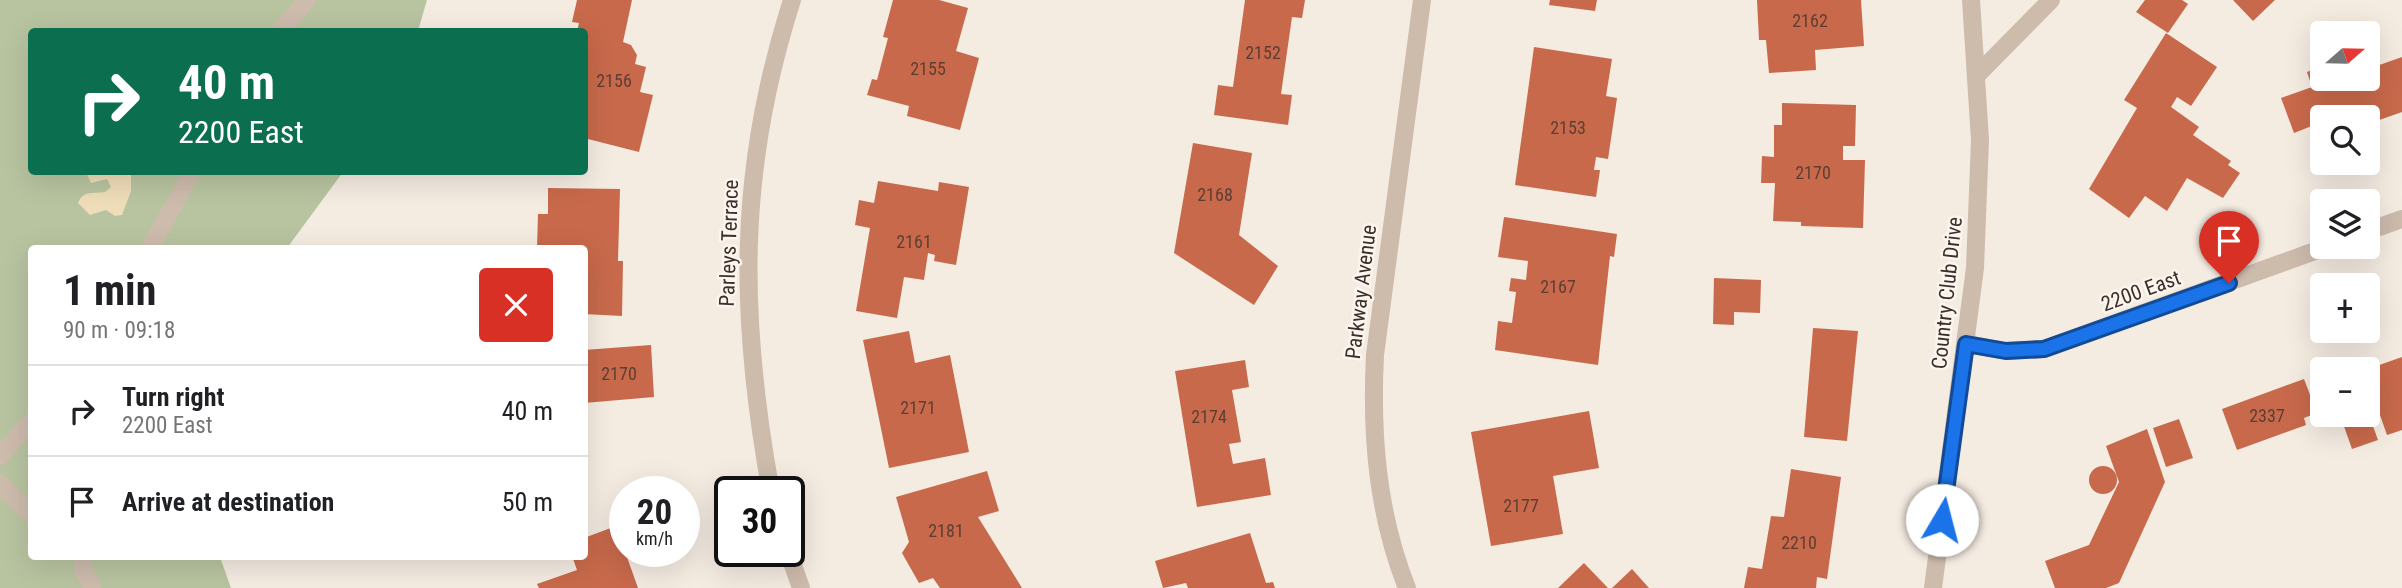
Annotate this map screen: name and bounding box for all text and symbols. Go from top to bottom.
house number: 2162 [1792,10,1828,31]
north arrow [2310,21,2380,91]
map controls [2310,21,2380,427]
house number: 2152 [1245,42,1281,63]
text: 40 m [178,54,275,111]
icon: right [63,56,154,147]
house number: 2155 [910,58,946,79]
house number: 2156 [596,70,632,91]
button: search [2310,105,2380,175]
text: 2200 East [178,113,304,151]
house number: 2153 [1550,117,1586,138]
house number: 2170 [1795,162,1831,183]
street label: Parleys Terrace [715,179,743,307]
house number: 2168 [1197,184,1233,205]
button: layers [2310,189,2380,259]
pin [2199,211,2259,283]
street label: Country Club Drive [1927,215,1967,370]
icon: arrive [2210,222,2248,260]
street label: Parkway Avenue [1341,223,1381,360]
house number: 2161 [896,231,932,252]
text: 1 min [63,266,156,315]
street label: 2200 East [2098,266,2184,316]
button: close [479,268,553,342]
button: + [2310,273,2380,343]
house number: 2167 [1540,276,1576,297]
text: 90 m · 09:18 [63,317,175,344]
button: − [2310,357,2380,427]
house number: 2170 [601,363,637,384]
text: Turn right [122,382,224,412]
icon: right [63,392,101,430]
text: 40 m [502,396,553,426]
house number: 2171 [900,397,936,418]
house number: 2337 [2249,405,2285,426]
house number: 2174 [1191,406,1227,427]
text: 2200 East [122,412,212,439]
speed limit sign: 30 [714,476,805,567]
icon: arrive [63,483,101,521]
position arrow [1905,483,1979,557]
text: Arrive at destination [122,487,334,517]
text: 50 m [502,487,553,517]
text: 20 [637,492,672,533]
house number: 2177 [1503,495,1539,516]
house number: 2181 [928,520,964,541]
text: km/h [636,528,673,549]
house number: 2210 [1781,532,1817,553]

